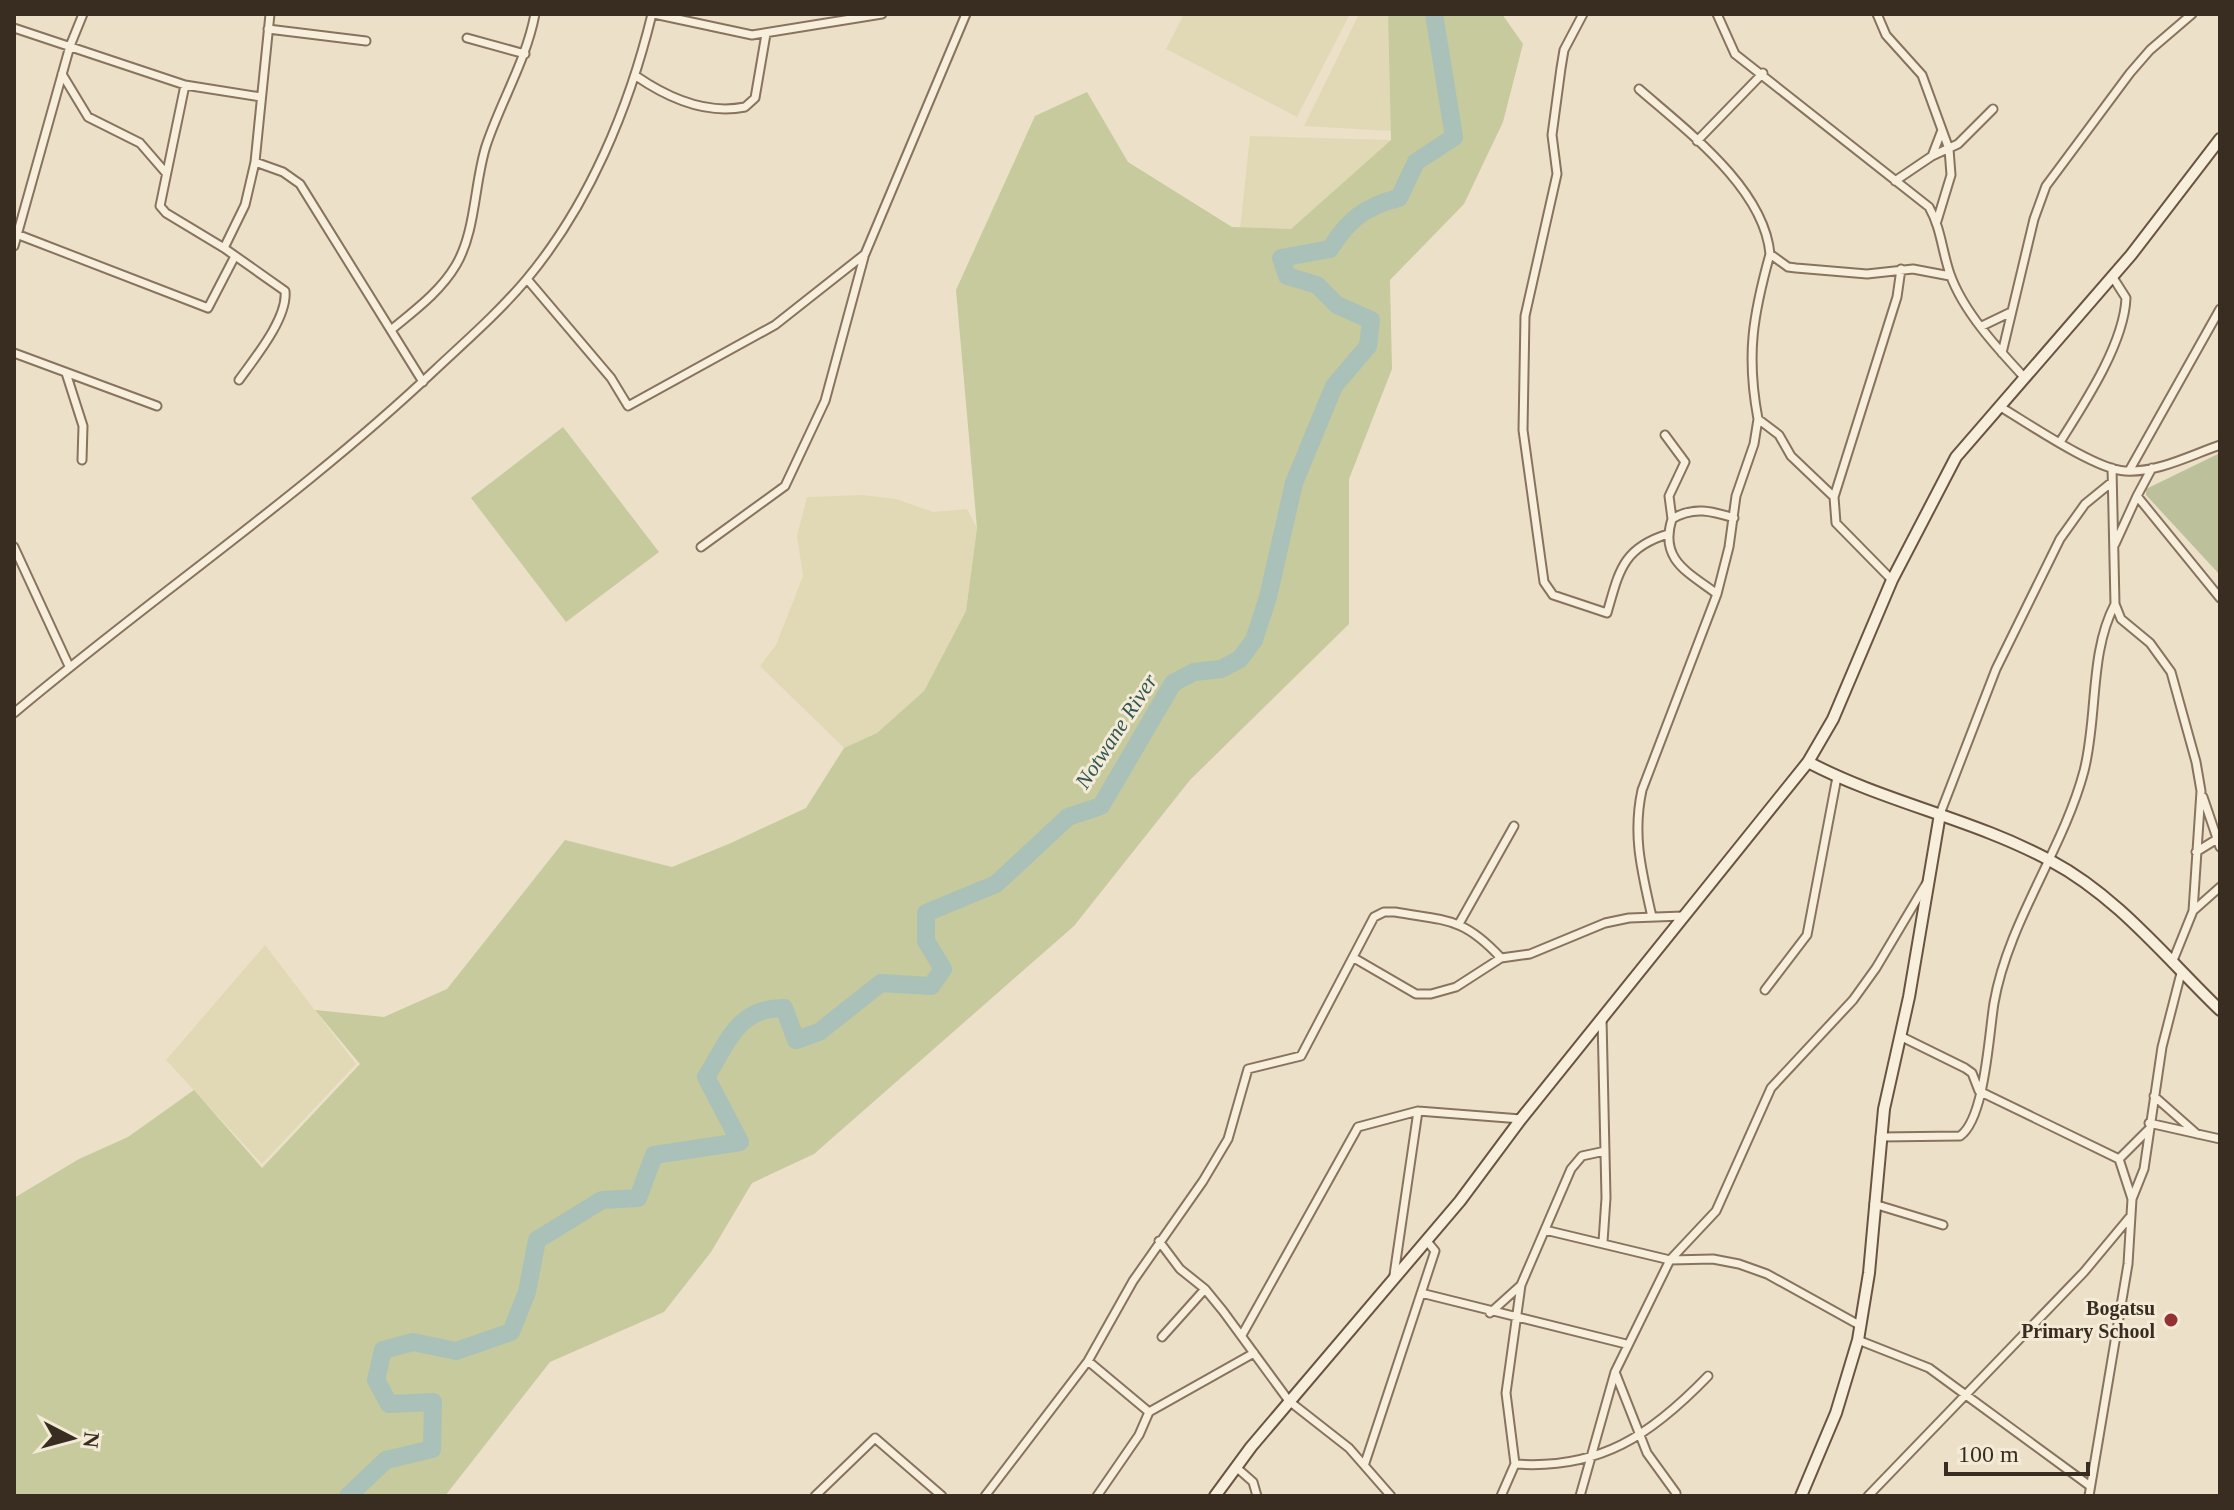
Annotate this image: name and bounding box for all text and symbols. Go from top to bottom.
water label: Notwane River [1069,669,1162,794]
place label: Bogatsu Primary School [2021,1297,2155,1343]
marker: Bogatsu Primary School [2162,1311,2180,1329]
north arrow [32,1398,112,1478]
scale bar [1946,1426,2088,1476]
text: N [78,1431,105,1449]
text: 100 m [1958,1441,2019,1467]

